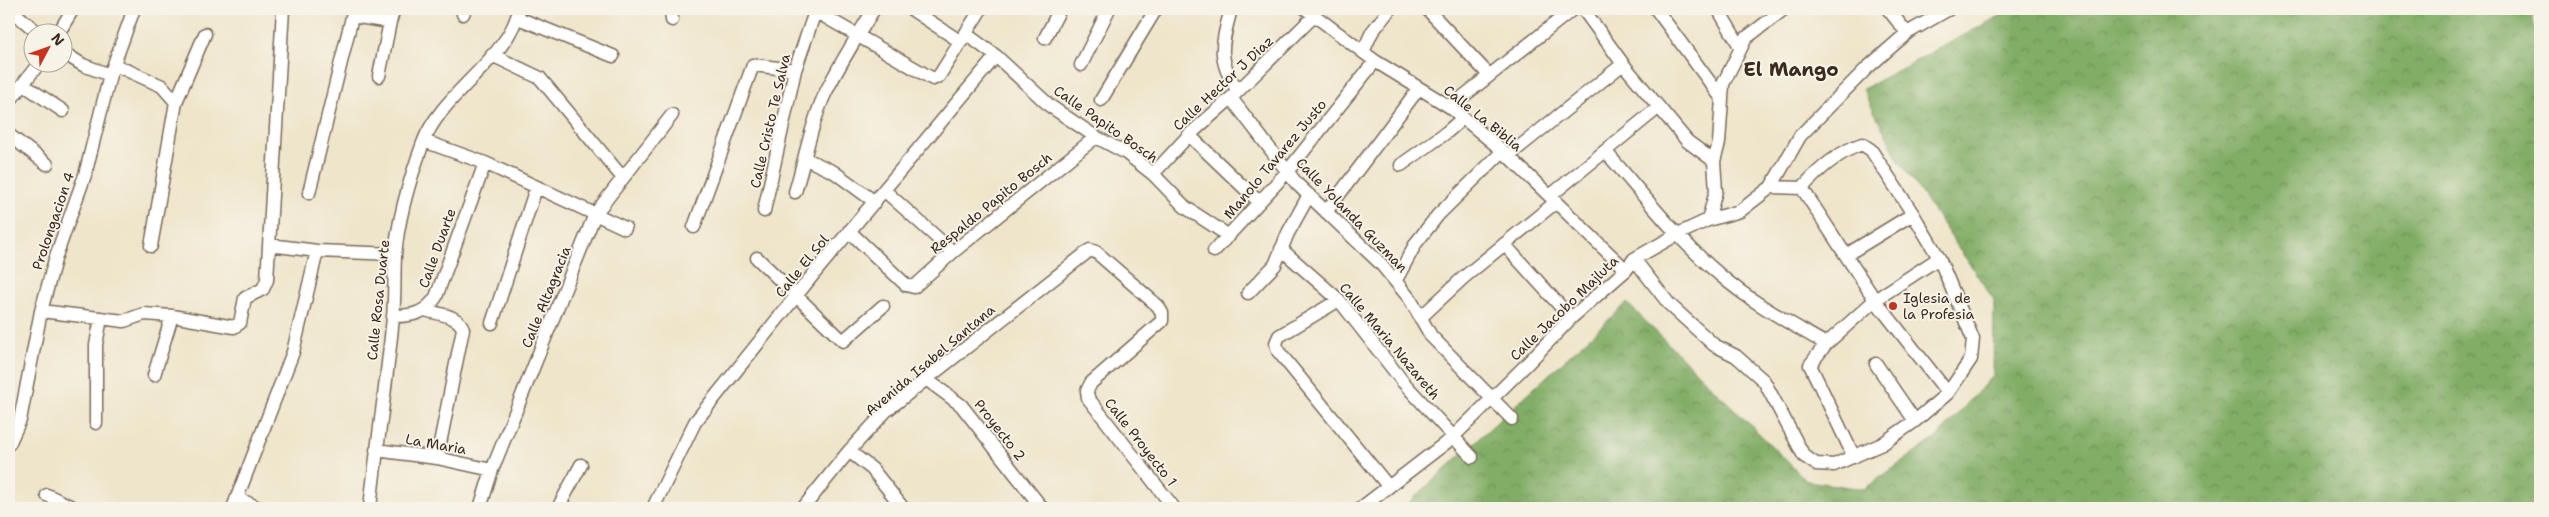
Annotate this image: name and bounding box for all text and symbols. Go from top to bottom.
north arrow [22,22,72,72]
text: N [47,29,68,50]
street label: Calle Hector J Diaz [1169,32,1277,134]
street label: Calle Cristo Te Salva [746,52,794,190]
district label: El Mango [1743,57,1839,82]
street label: Calle Papito Bosch [1050,81,1162,167]
street label: Calle La Biblia [1440,81,1526,155]
street label: Manolo Tavarez Justo [1220,95,1330,223]
street label: Respaldo Papito Bosch [926,148,1056,258]
street label: Calle Yolanda Guzman [1292,154,1412,277]
street label: Prolongacion 4 [28,169,78,272]
street label: Calle Duarte [414,206,460,290]
street label: Calle El Sol [771,230,833,301]
street label: Calle Rosa Duarte [363,239,393,361]
street label: Calle Altagracia [517,243,575,351]
street label: Calle Jacobo Majluta [1506,251,1622,364]
street label: Calle Maria Nazareth [1336,279,1444,403]
place label: Iglesia de la Profesia [1903,289,1974,323]
street label: Avenida Isabel Santana [861,300,999,420]
marker: Iglesia de la Profesia [1887,300,1899,312]
street label: Calle Proyecto 1 [1101,394,1181,490]
street label: Proyecto 2 [970,396,1030,464]
street label: La Maria [404,430,468,458]

